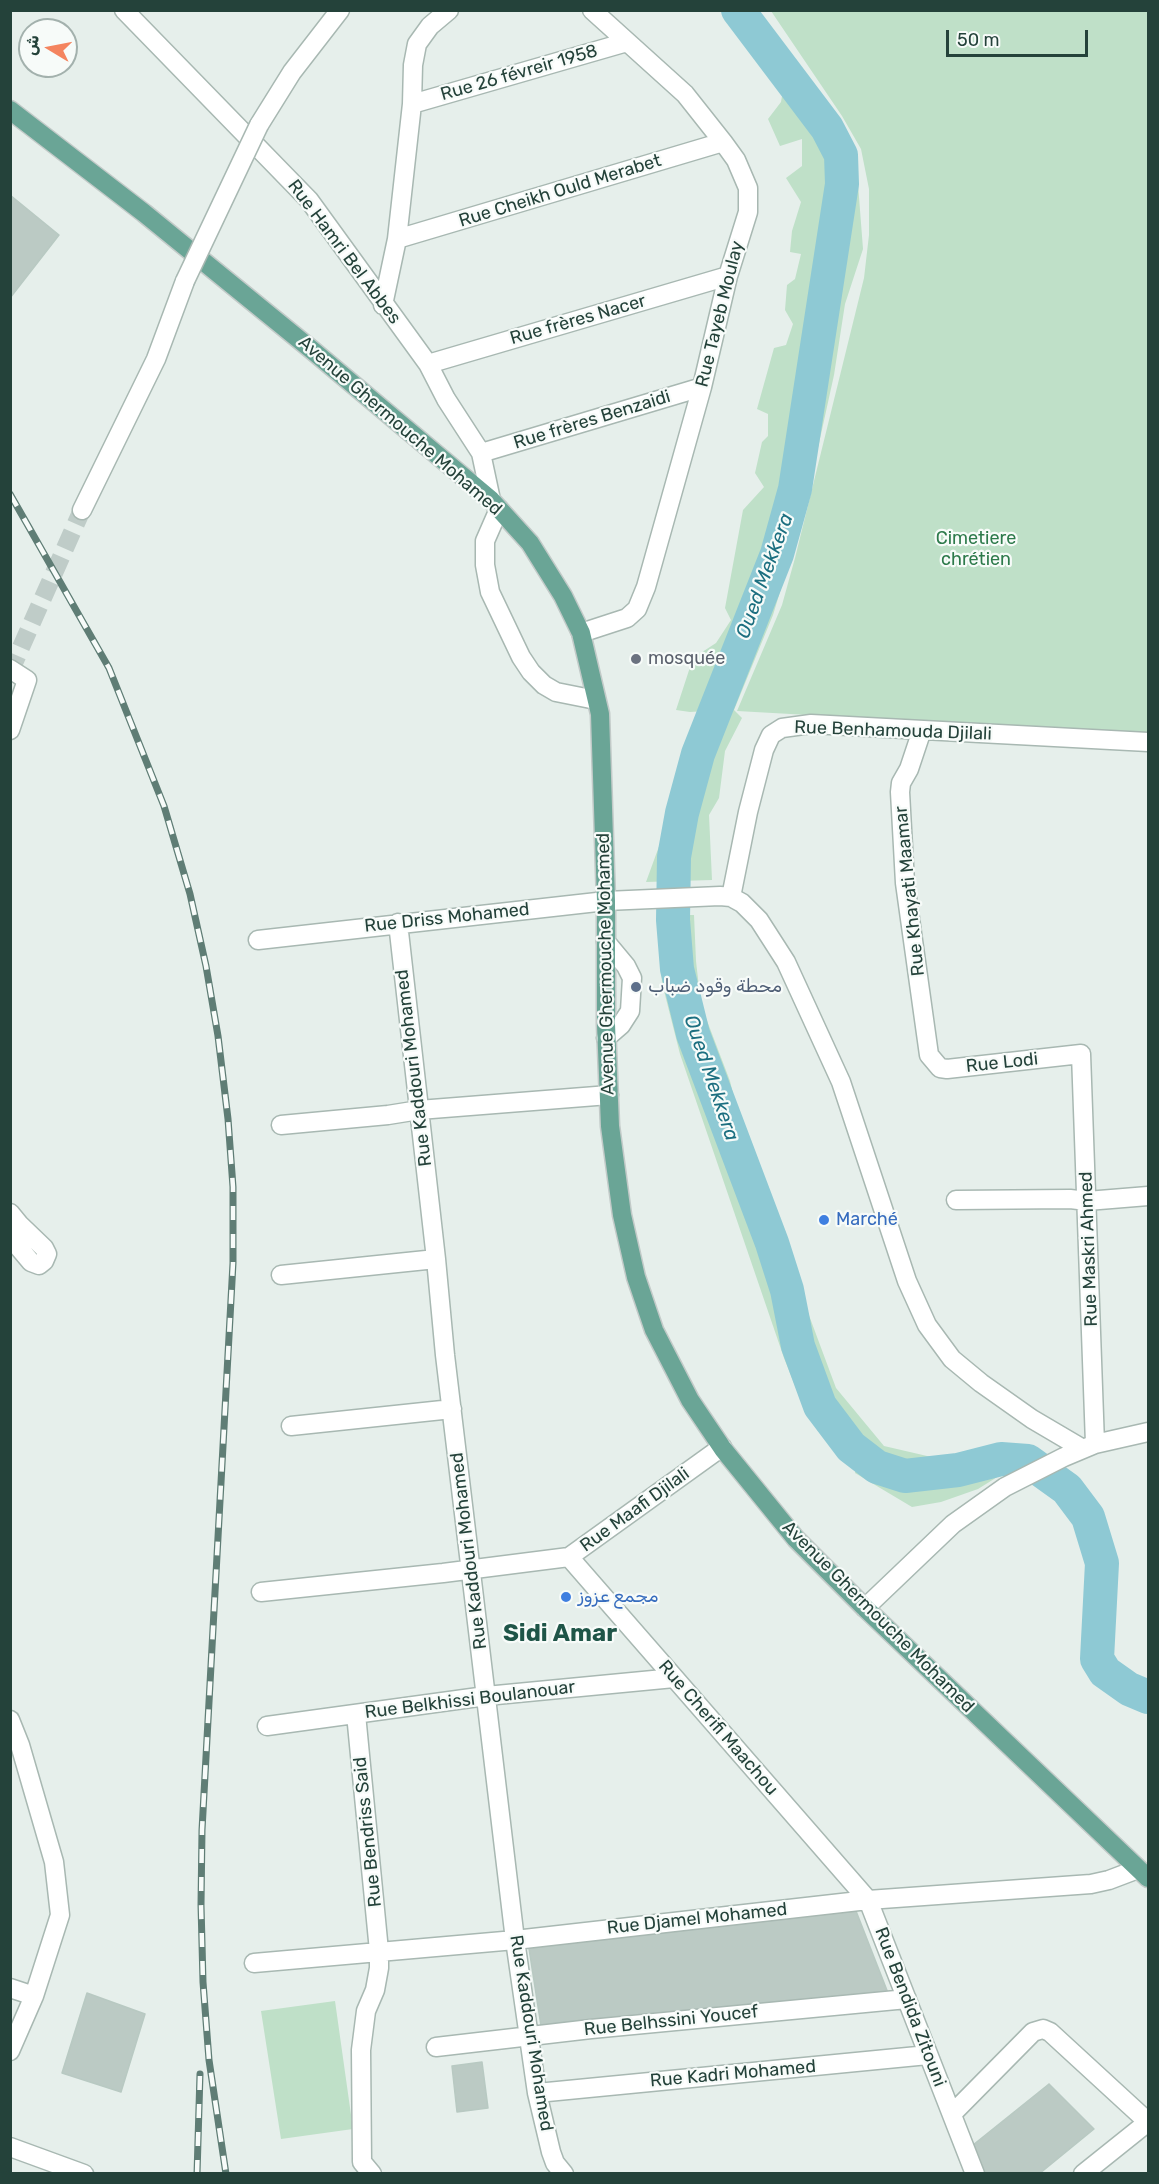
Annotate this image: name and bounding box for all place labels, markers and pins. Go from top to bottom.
place label: mosquée [648,648,725,670]
marker: mosquée [629,652,643,666]
place label: محطة وقود ضباب [648,976,782,998]
marker: محطة وقود ضباب [629,980,643,994]
place label: Marché [836,1209,898,1231]
marker: Marché [817,1213,831,1227]
place label: مجمع عزوز [578,1586,658,1608]
marker: مجمع عزوز [559,1590,573,1604]

